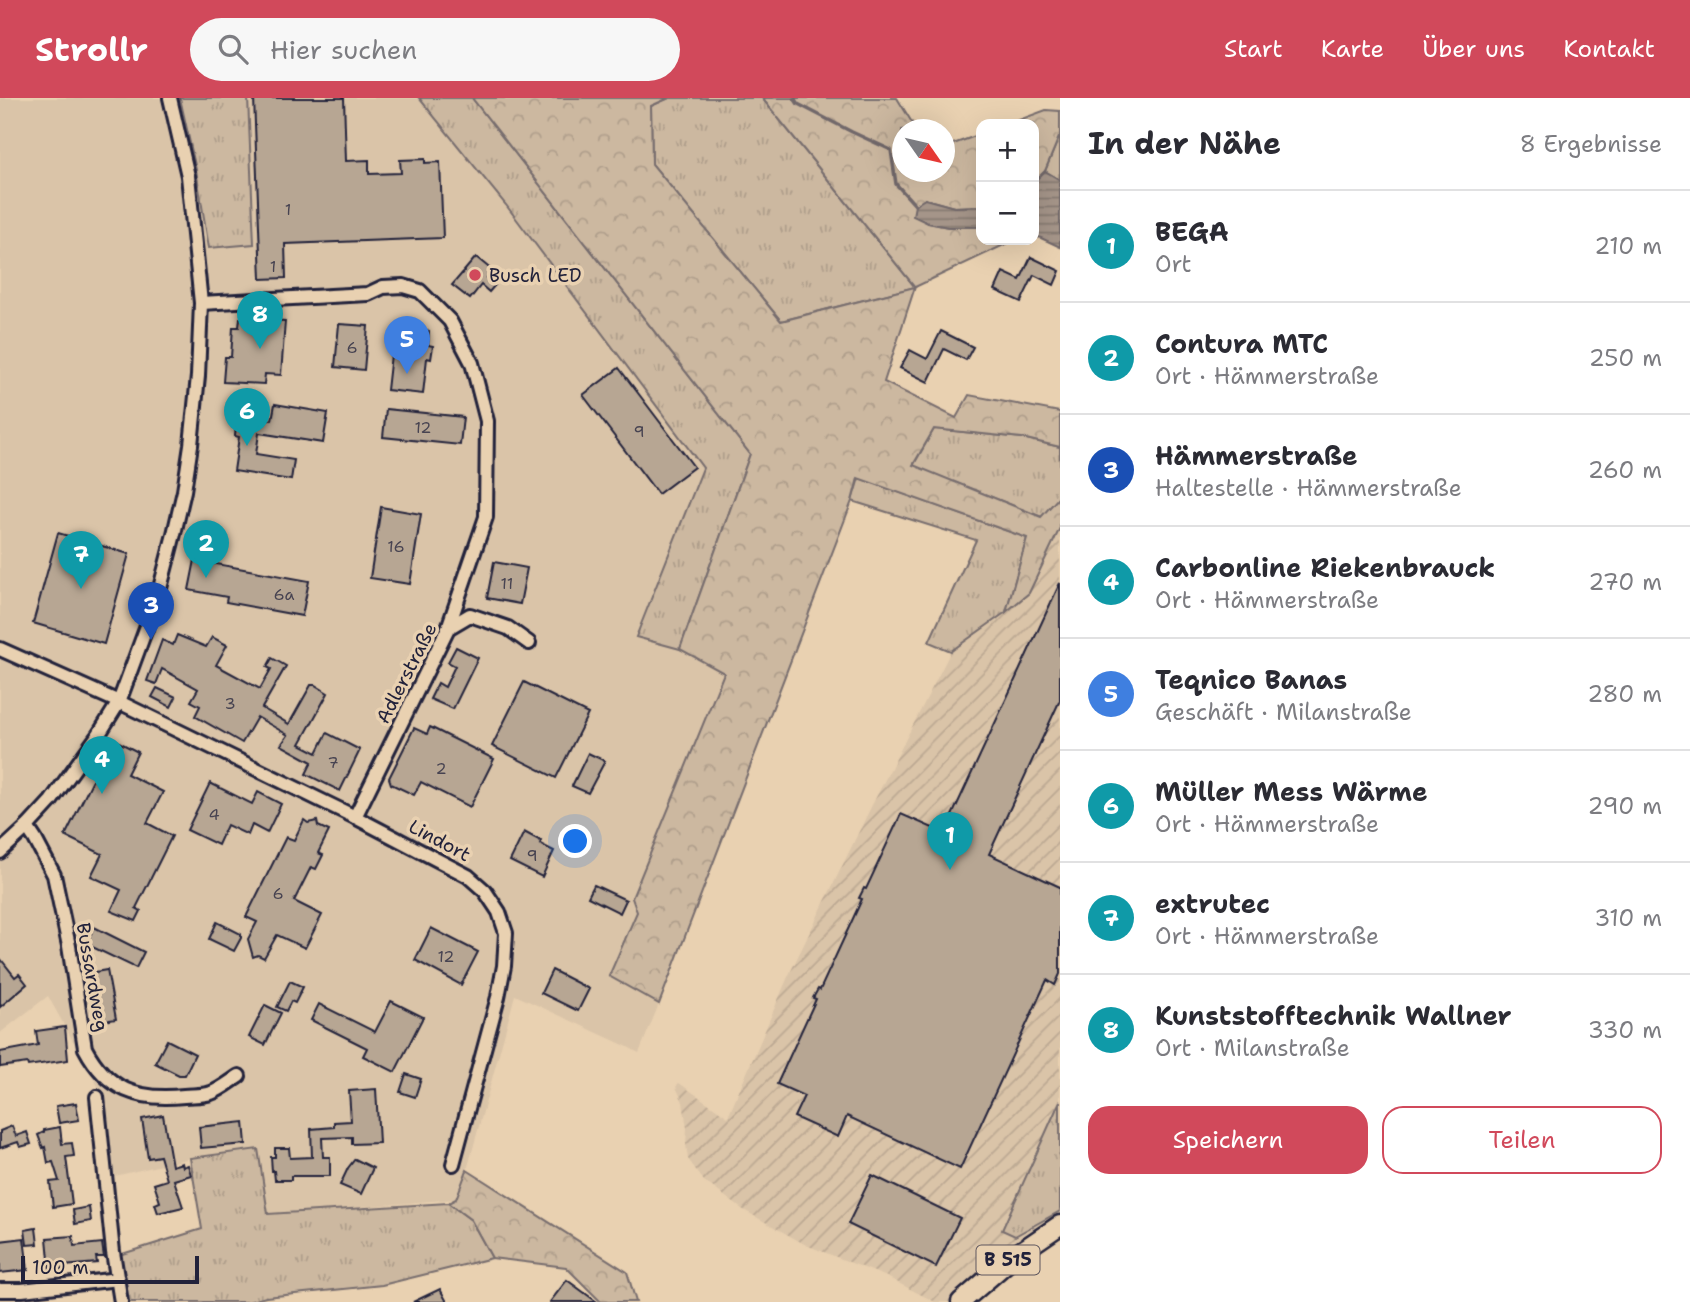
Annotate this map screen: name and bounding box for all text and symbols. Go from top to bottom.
search box [190,18,680,81]
text: Strollr [35,27,148,72]
icon: search [214,30,252,68]
text: Hier suchen [270,32,417,67]
text: Start [1224,33,1283,65]
text: Karte [1321,33,1384,65]
text: Über uns [1422,33,1525,65]
text: Kontakt [1563,33,1655,65]
north arrow [892,119,955,182]
map controls [976,119,1039,245]
button: + [976,119,1039,182]
text: In der Nähe [1088,123,1281,164]
text: 8 Ergebnisse [1520,129,1662,159]
button: − [976,182,1039,245]
house number: 1 [285,199,291,220]
text: BEGA [1155,214,1229,249]
text: 1 [1106,231,1116,261]
text: 210 m [1594,231,1662,261]
text: Ort [1155,249,1192,279]
house number: 1 [270,256,276,277]
place label: Busch LED [489,263,582,288]
marker: Busch LED [467,267,483,283]
pin: 8 [237,291,283,349]
pin: 5 [384,316,430,374]
text: Contura MTC [1155,326,1328,361]
house number: 6 [346,337,358,358]
text: 2 [1103,343,1119,373]
text: 250 m [1589,343,1662,373]
text: Ort · Hämmerstraße [1155,361,1379,391]
pin: 6 [224,388,270,446]
house number: 12 [414,417,432,438]
house number: 9 [633,421,645,442]
text: Hämmerstraße [1155,438,1358,473]
text: 3 [1103,455,1119,485]
text: 260 m [1588,455,1662,485]
text: Haltestelle · Hämmerstraße [1155,473,1462,503]
pin: 2 [183,520,229,578]
pin: 7 [58,531,104,589]
house number: 16 [387,536,405,557]
text: Carbonline Riekenbrauck [1155,550,1495,585]
text: 4 [1103,567,1119,597]
text: 270 m [1588,567,1662,597]
house number: 11 [501,573,513,594]
pin: 3 [128,582,174,640]
house number: 6a [274,584,294,605]
text: Ort · Hämmerstraße [1155,585,1379,615]
street label: Adlerstraße [370,619,442,728]
text: Teqnico Banas [1155,662,1347,697]
text: 5 [1104,679,1118,709]
text: 280 m [1587,679,1662,709]
house number: 3 [224,693,236,714]
text: Geschäft · Milanstraße [1155,697,1412,727]
pin: 4 [79,736,125,794]
house number: 7 [327,752,339,773]
house number: 2 [435,758,447,779]
text: Müller Mess Wärme [1155,774,1428,809]
text: 6 [1103,791,1119,821]
text: 290 m [1588,791,1662,821]
house number: 4 [208,804,220,825]
text: Ort · Hämmerstraße [1155,809,1379,839]
pin: 1 [927,812,973,870]
street label: Lindort [405,814,475,867]
your location [558,824,592,858]
house number: 9 [526,845,538,866]
house number: 6 [272,883,284,904]
text: extrutec [1155,886,1270,921]
text: 7 [1103,903,1119,933]
text: 310 m [1594,903,1662,933]
street label: Bussardweg [71,921,114,1033]
text: Ort · Hämmerstraße [1155,921,1379,951]
house number: 12 [437,946,455,967]
text: Kunststofftechnik Wallner [1155,998,1512,1033]
text: 8 [1103,1015,1119,1045]
text: 330 m [1588,1015,1662,1045]
text: Ort · Milanstraße [1155,1033,1350,1063]
button: Speichern [1088,1106,1368,1174]
button: Teilen [1382,1106,1662,1174]
road number: B 515 [976,1246,1040,1274]
scale bar [21,1253,200,1285]
text: 100 m [32,1255,89,1280]

